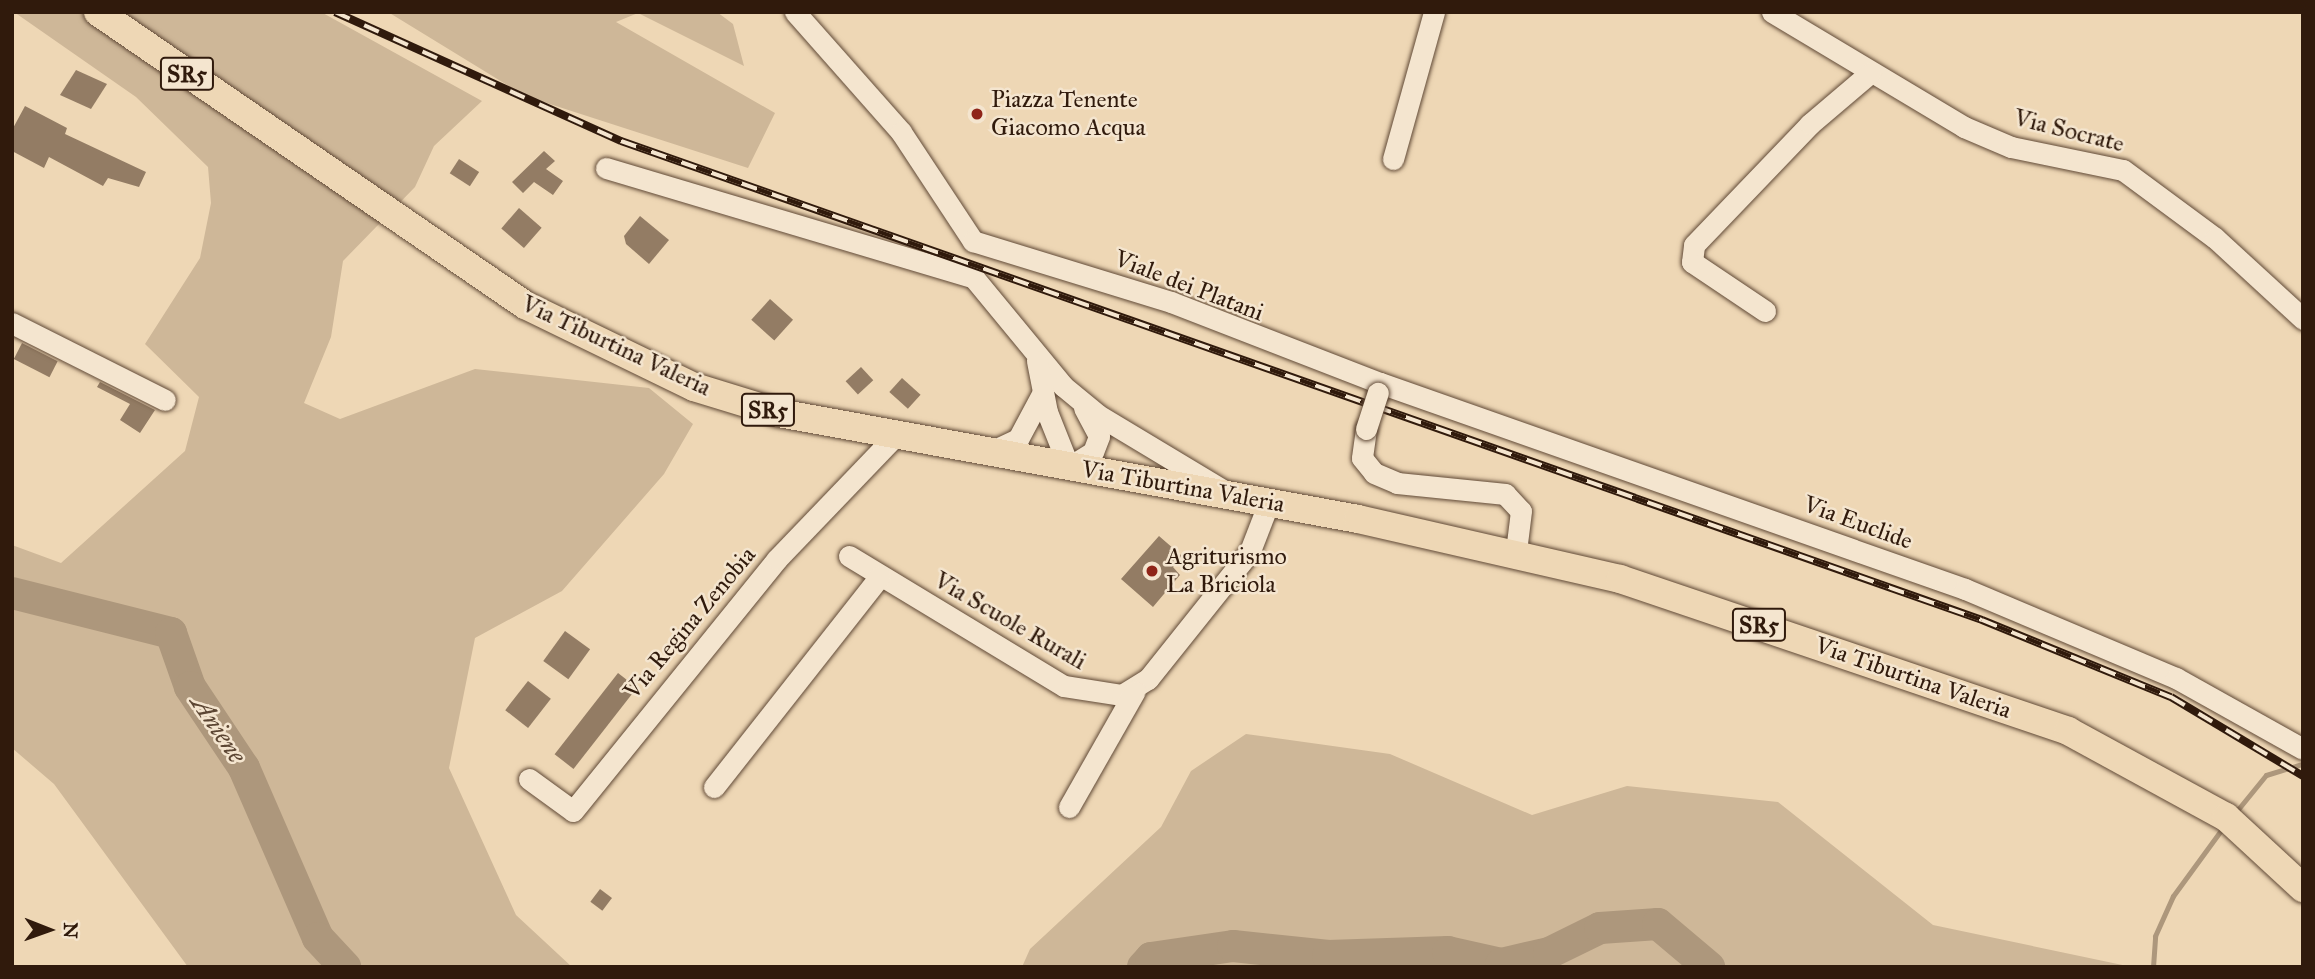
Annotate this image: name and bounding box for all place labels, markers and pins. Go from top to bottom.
place label: Piazza Tenente Giacomo Acqua [991,86,1146,142]
marker: Piazza Tenente Giacomo Acqua [969,106,985,122]
place label: Agriturismo La Briciola [1166,543,1287,599]
marker: Agriturismo La Briciola [1144,563,1160,579]

